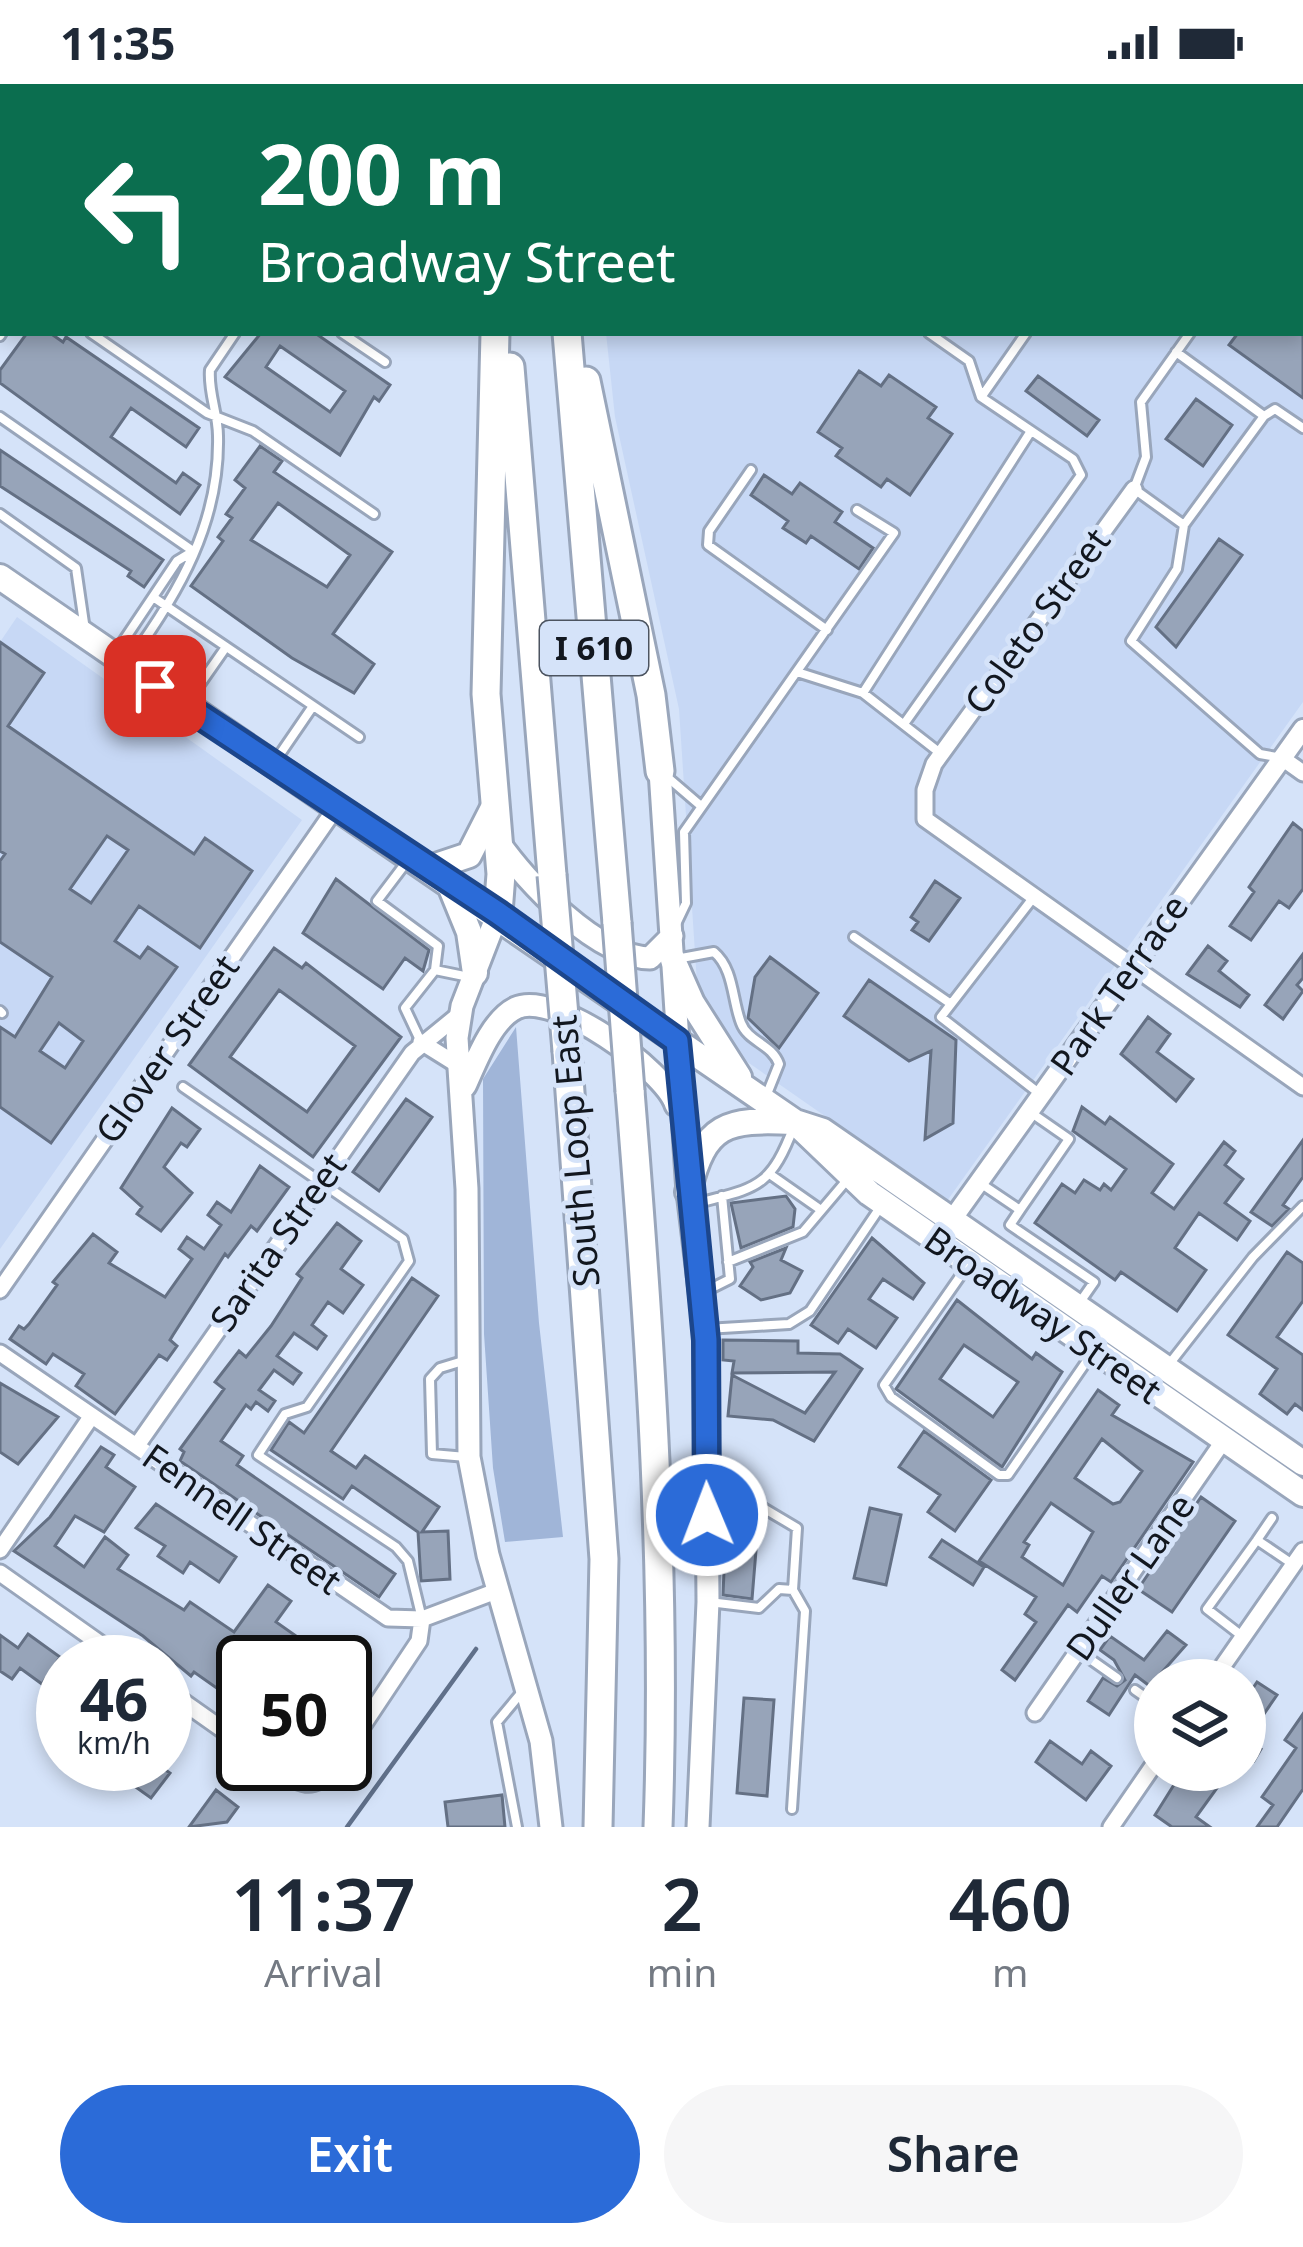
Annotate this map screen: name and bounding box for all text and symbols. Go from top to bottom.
text: 11:35 [60,12,176,73]
text: 200 m [258,115,506,230]
icon: left [60,132,216,288]
text: Broadway Street [258,224,676,298]
street label: Coleto Street [952,518,1121,724]
road number: I 610 [540,621,648,675]
pin [104,635,206,737]
icon: arrive [122,653,188,719]
street label: Park Terrace [1038,885,1199,1085]
street label: Glover Street [83,945,250,1153]
street label: South Loop East [538,1013,611,1289]
street label: Sarita Street [198,1143,357,1341]
street label: Broadway Street [915,1215,1171,1414]
street label: Fennell Street [133,1432,351,1605]
position arrow [644,1452,770,1578]
street label: Duller Lane [1054,1484,1205,1670]
speed limit sign: 50 [216,1635,372,1791]
text: 46 [80,1657,148,1739]
map controls [1134,1659,1266,1791]
button: layers [1134,1659,1266,1791]
text: km/h [77,1722,151,1763]
text: 11:37 [231,1854,416,1952]
text: 2 [661,1854,703,1952]
text: 460 [948,1854,1072,1952]
text: Arrival [264,1945,383,1998]
text: min [647,1945,717,1998]
text: m [992,1945,1028,1998]
button: Exit [60,2085,640,2223]
button: Share [664,2085,1243,2223]

